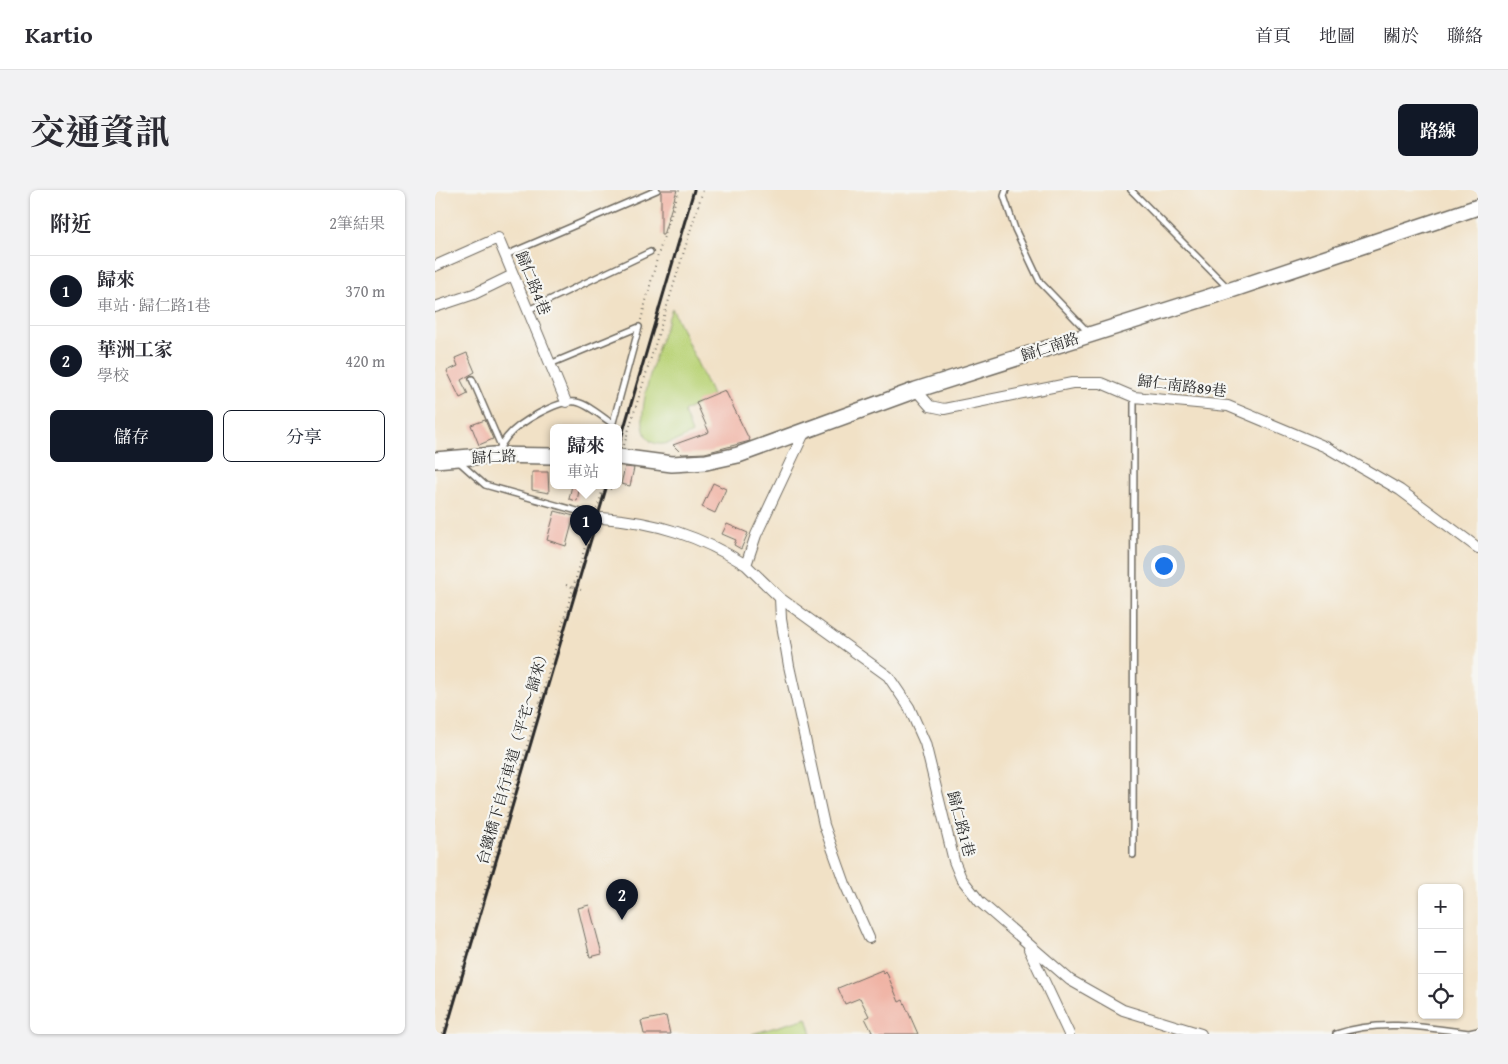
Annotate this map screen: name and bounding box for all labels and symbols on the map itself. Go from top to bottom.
street label: 歸仁路4巷 [511,248,556,318]
street label: 歸仁南路 [1018,327,1082,366]
street label: 歸仁南路89巷 [1136,370,1228,401]
street label: 歸仁路 [471,445,517,468]
pin: 1 [570,505,602,546]
your location [1151,553,1177,579]
street label: 台鐵橋下自行車道（平宅～歸來） [471,645,554,867]
street label: 歸仁路1巷 [943,789,980,859]
pin: 2 [606,879,638,920]

